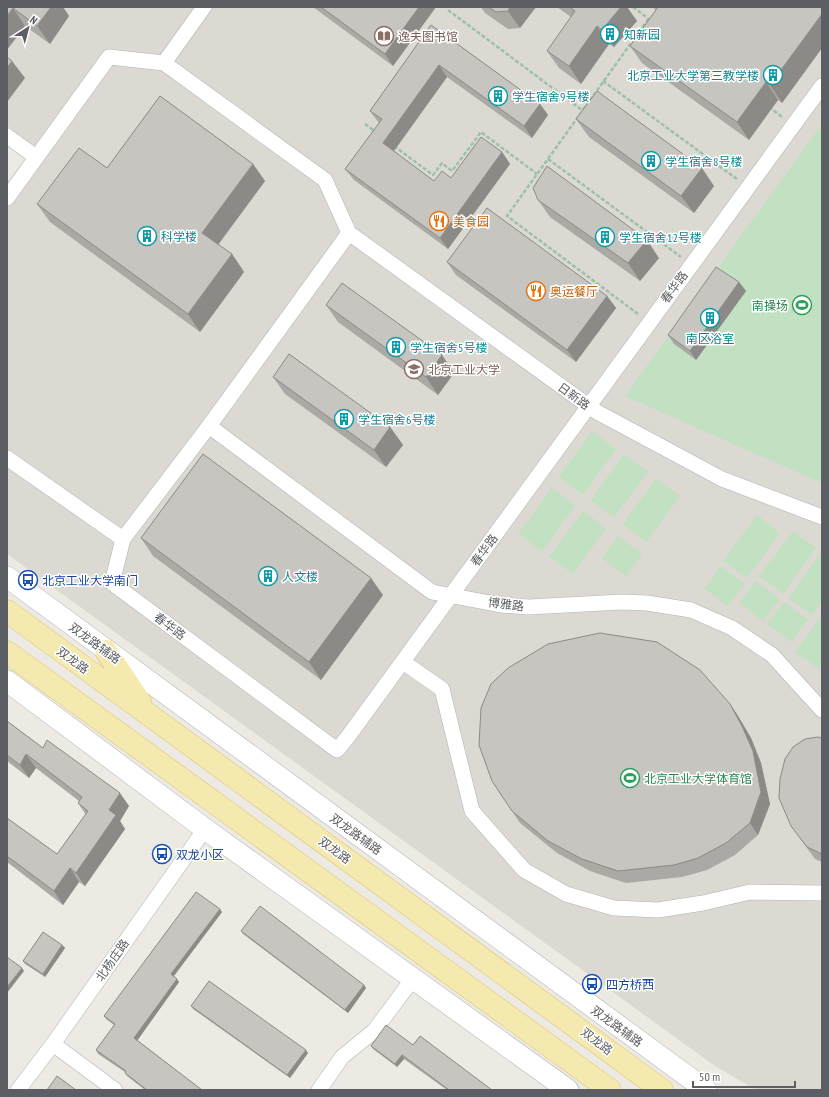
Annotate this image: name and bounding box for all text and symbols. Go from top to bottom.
north arrow [8,8,48,48]
text: N [27,12,40,27]
building icon: 知新园 [599,23,621,45]
library icon: 逸夫图书馆 [373,25,395,47]
place label: 知新园 [624,27,660,42]
place label: 逸夫图书馆 [398,29,458,44]
building icon: 北京工业大学第三教学楼 [762,64,784,86]
place label: 北京工业大学第三教学楼 [627,68,759,83]
building icon: 学生宿舍9号楼 [487,85,509,107]
place label: 学生宿舍9号楼 [512,89,589,104]
building icon: 学生宿舍8号楼 [640,150,662,172]
place label: 学生宿舍8号楼 [665,154,742,169]
restaurant icon: 美食园 [428,210,450,232]
place label: 美食园 [453,214,489,229]
building icon: 科学楼 [136,225,158,247]
building icon: 学生宿舍12号楼 [594,226,616,248]
place label: 科学楼 [161,229,197,244]
place label: 学生宿舍12号楼 [619,230,702,245]
street label: 春华路 [657,268,691,306]
restaurant icon: 奥运餐厅 [525,280,547,302]
place label: 奥运餐厅 [550,284,598,299]
sports icon: 南操场 [791,294,813,316]
place label: 南操场 [752,298,788,313]
building icon: 南区浴室 [699,307,721,329]
place label: 南区浴室 [686,331,734,346]
building icon: 学生宿舍5号楼 [385,336,407,358]
place label: 学生宿舍5号楼 [410,340,487,355]
school or university icon: 北京工业大学 [403,358,425,380]
place label: 北京工业大学 [428,362,500,377]
street label: 日新路 [555,379,593,413]
building icon: 学生宿舍6号楼 [333,408,355,430]
place label: 学生宿舍6号楼 [358,412,435,427]
street label: 春华路 [467,531,501,569]
building icon: 人文楼 [257,565,279,587]
bus stop icon: 北京工业大学南门 [17,569,39,591]
place label: 人文楼 [282,569,318,584]
place label: 北京工业大学南门 [42,573,138,588]
street label: 博雅路 [487,594,525,614]
street label: 春华路 [151,609,189,643]
street label: 双龙路辅路 [66,620,124,666]
street label: 双龙路 [54,644,92,676]
sports icon: 北京工业大学体育馆 [619,767,641,789]
place label: 北京工业大学体育馆 [644,771,752,786]
street label: 双龙路辅路 [327,811,385,857]
street label: 双龙路 [316,834,354,866]
bus stop icon: 双龙小区 [151,843,173,865]
place label: 双龙小区 [176,847,224,862]
street label: 北杨庄路 [92,936,132,984]
bus stop icon: 四方桥西 [581,973,603,995]
place label: 四方桥西 [606,977,654,992]
street label: 双龙路辅路 [588,1003,646,1049]
street label: 双龙路 [578,1024,616,1058]
scale bar [693,1063,795,1089]
text: 50 m [699,1069,720,1084]

